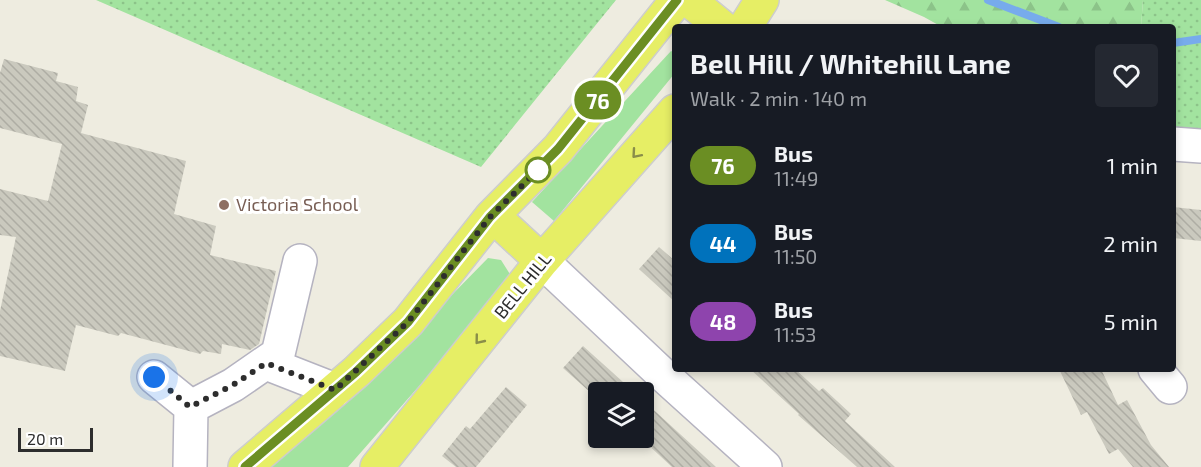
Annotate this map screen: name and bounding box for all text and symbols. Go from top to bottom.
button: heart [1095,44,1158,107]
text: Bell Hill / Whitehill Lane [690,46,1011,80]
line badge: 76 [571,80,625,120]
text: Walk · 2 min · 140 m [690,86,867,110]
text: 76 [586,88,610,113]
text: Bus [774,140,813,166]
one-way arrow [632,148,643,158]
text: 1 min [1107,152,1158,178]
text: 76 [711,153,735,178]
unlabelled marker [525,157,551,183]
text: 11:49 [774,166,818,190]
place label: Victoria School [236,193,359,215]
marker: Victoria School [217,198,231,212]
text: Bus [774,218,813,244]
text: 2 min [1103,230,1158,256]
text: 44 [710,231,736,256]
text: 11:50 [774,244,817,268]
street label: BELL HILL [489,248,556,323]
text: Bus [774,296,813,322]
text: 5 min [1104,308,1158,334]
text: 48 [710,309,736,334]
text: 11:53 [774,322,816,346]
one-way arrow [476,333,487,344]
your location [139,362,169,392]
map controls [588,382,654,448]
button: layers [588,382,654,448]
scale bar [18,425,93,452]
text: 20 m [27,429,63,448]

